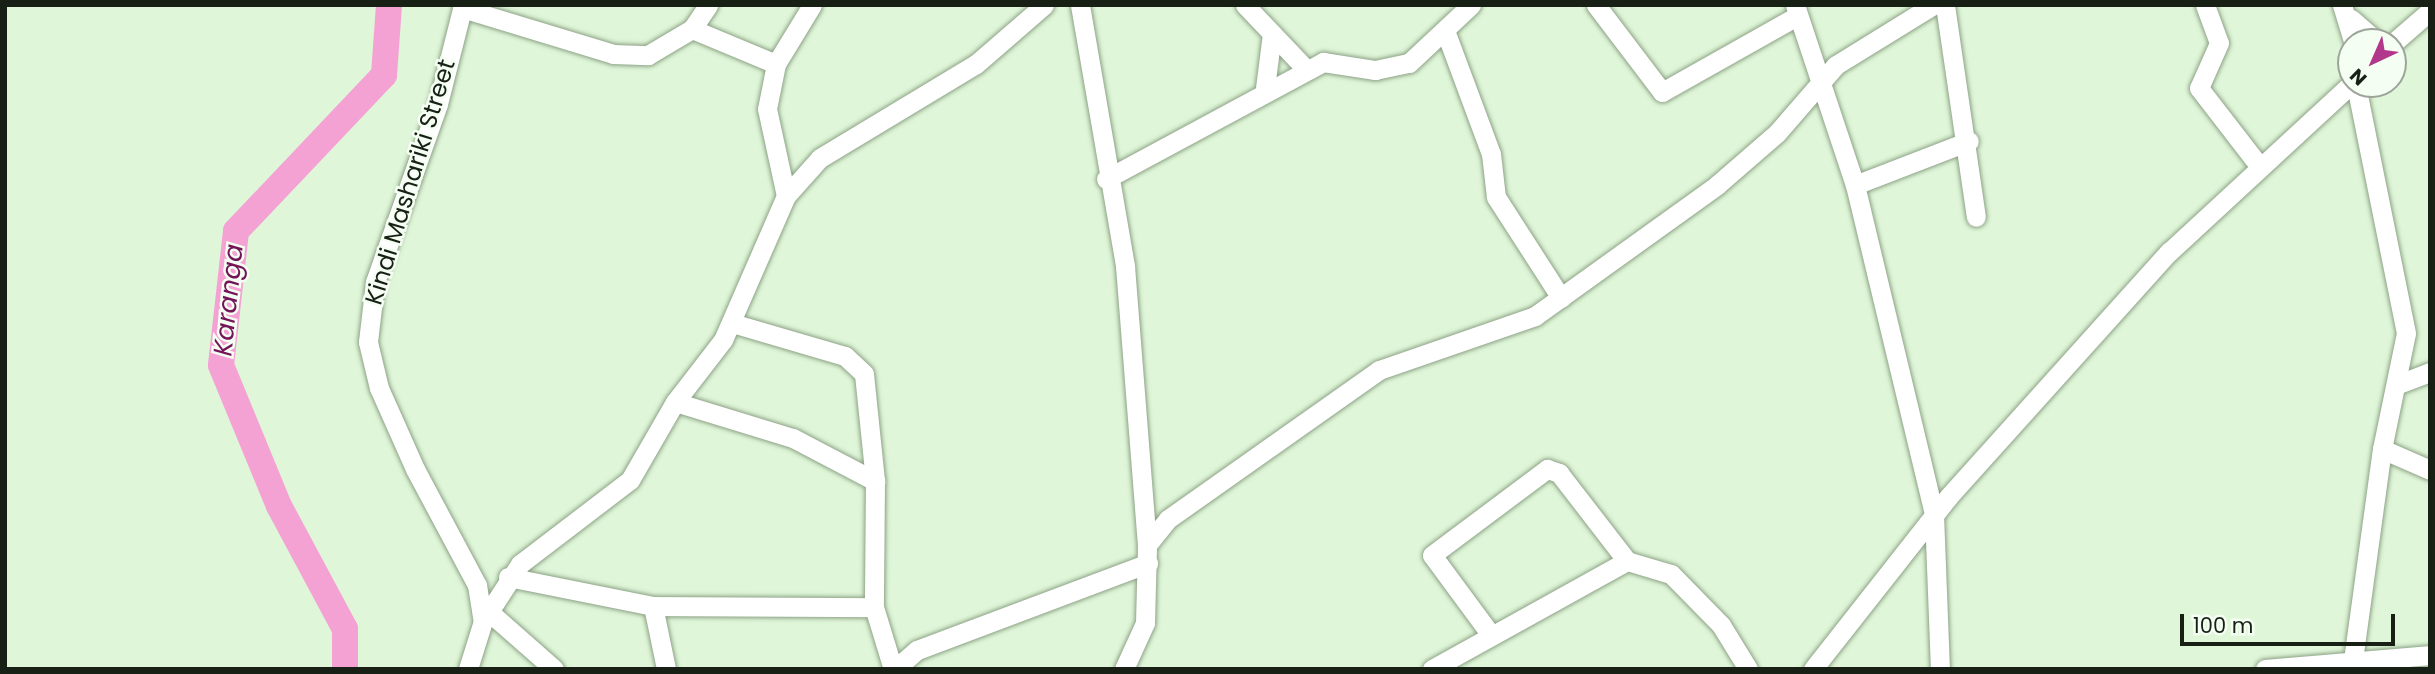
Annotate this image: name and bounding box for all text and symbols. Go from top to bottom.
north arrow [2337,28,2407,98]
street label: Kindi Mashariki Street [359,56,461,308]
text: N [2344,62,2373,92]
water label: Karanga [208,243,250,357]
scale bar [2183,600,2398,644]
text: 100 m [2193,611,2253,640]

